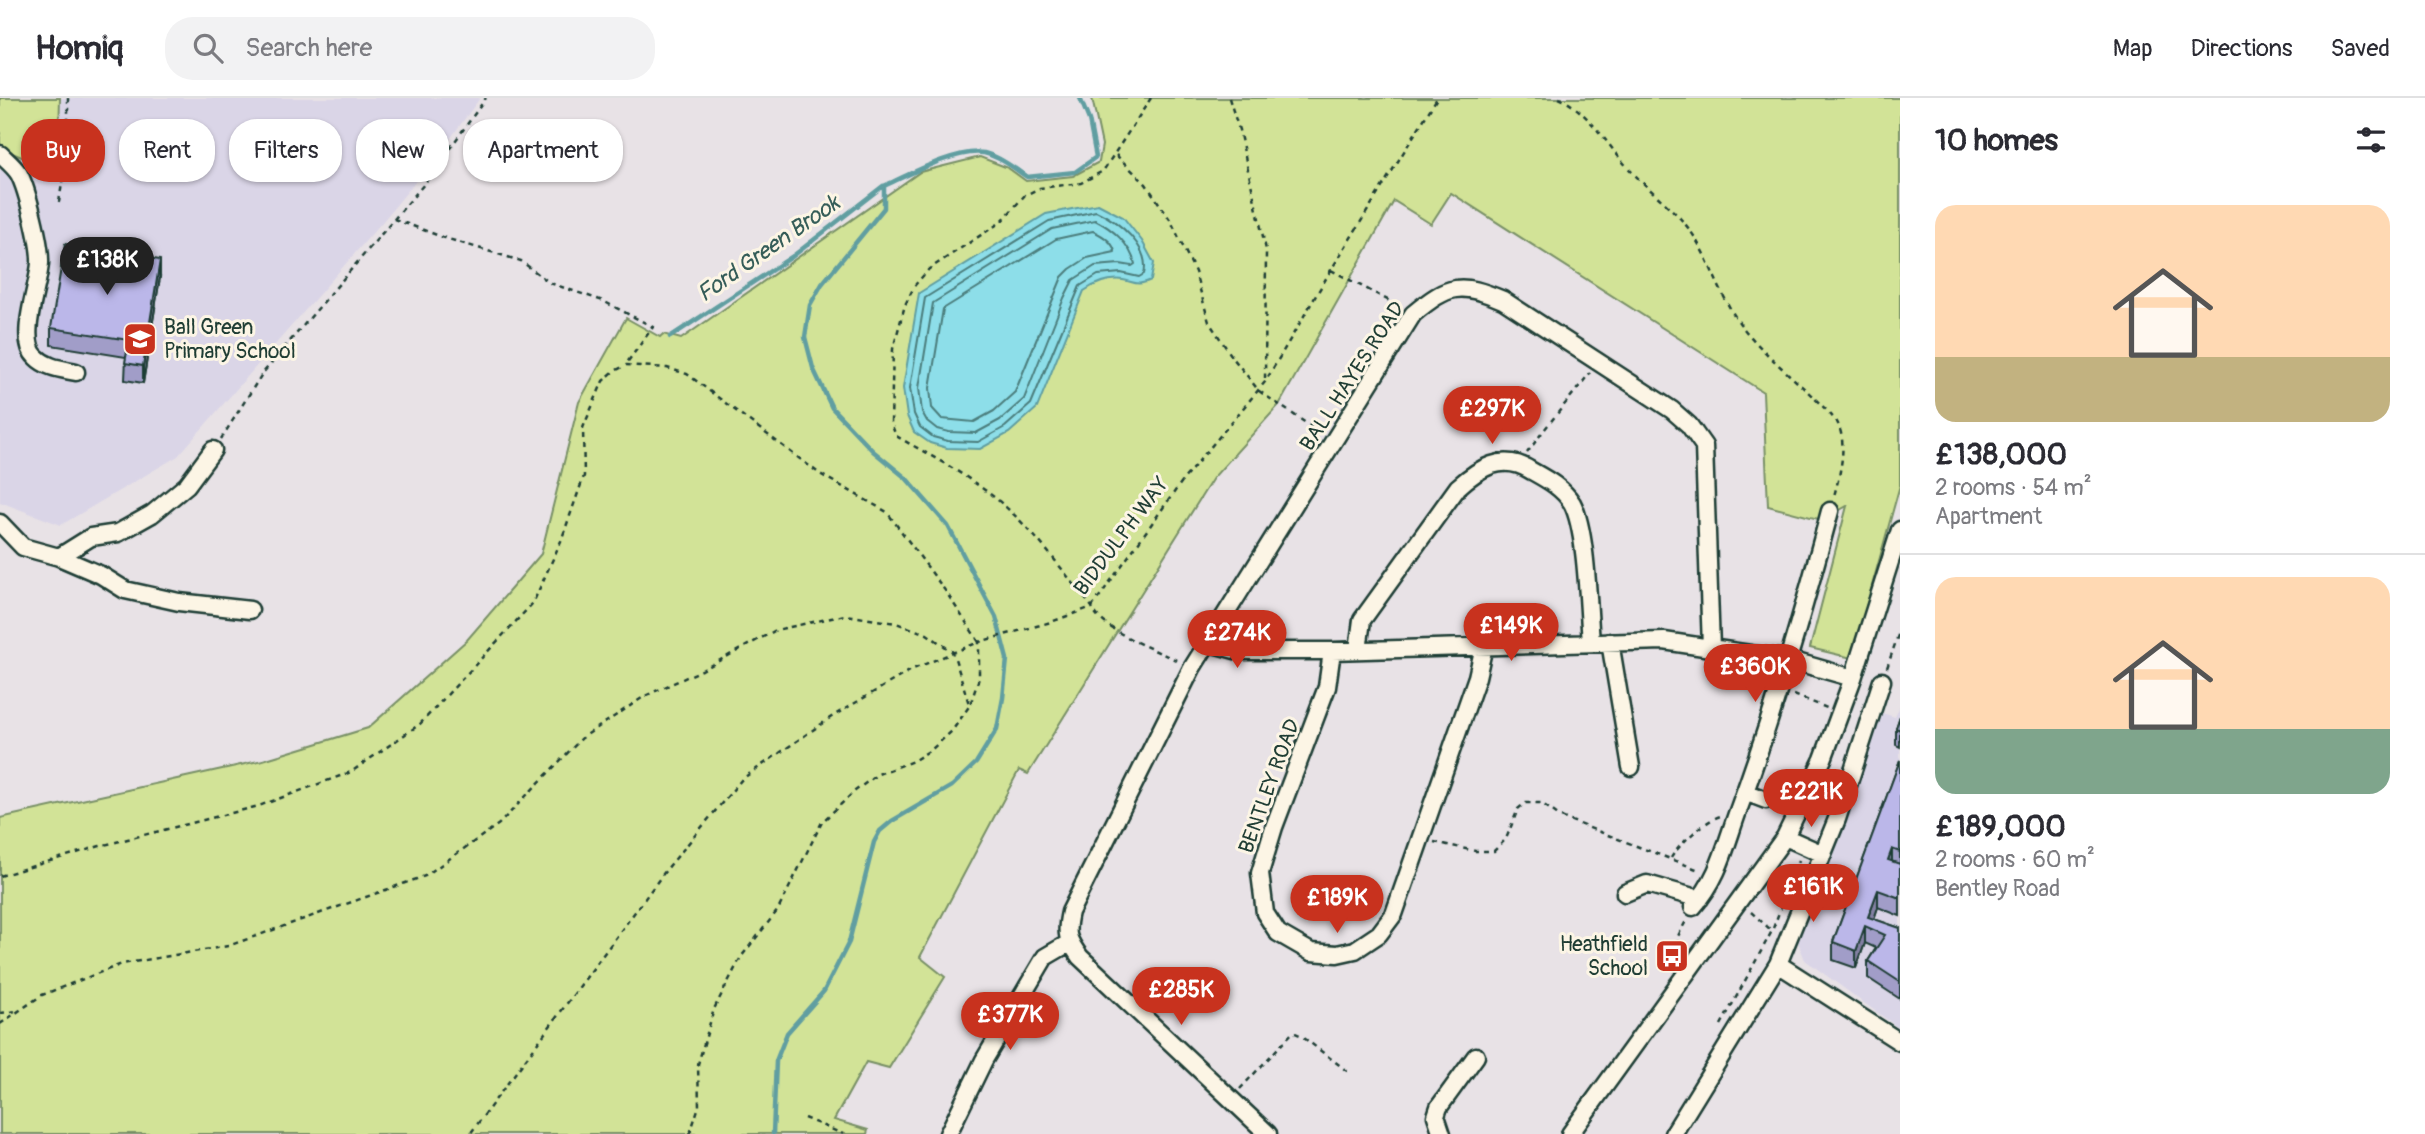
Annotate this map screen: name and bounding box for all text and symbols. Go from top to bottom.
search box [165,17,655,80]
text: Homiq [35,28,123,69]
icon: search [189,29,227,67]
text: Search here [245,32,372,64]
text: Map [2113,34,2153,63]
text: Directions [2191,34,2292,63]
text: Saved [2330,34,2390,63]
chip: Buy [21,119,105,182]
chip: Rent [119,119,215,182]
chip: Filters [229,119,342,182]
chip: New [356,119,449,182]
chip: Apartment [463,119,623,182]
icon: filters [2352,121,2390,159]
text: 10 homes [1935,122,2058,159]
water label: Ford Green Brook [691,187,847,308]
pin: £138K [58,238,156,297]
text: £138K [76,245,138,274]
icon: home [2100,250,2226,376]
street label: BALL HAYES ROAD [1294,296,1411,456]
place label: Ball Green Primary School [164,314,296,365]
school or university icon: Ball Green Primary School [121,320,159,358]
pin: £297K [1443,386,1541,446]
text: £297K [1459,394,1525,423]
text: £138,000 [1935,436,2067,473]
street label: BIDDULPH WAY [1068,472,1175,601]
text: 2 rooms · 54 m² [1935,473,2092,502]
text: Apartment [1935,502,2042,531]
pin: £149K [1462,603,1560,663]
pin: £274K [1188,610,1286,670]
text: £149K [1480,611,1542,640]
text: £274K [1203,618,1271,647]
icon: home [2100,622,2226,748]
pin: £360K [1706,644,1804,704]
text: £360K [1720,652,1790,681]
street label: BENTLEY ROAD [1233,715,1306,857]
pin: £221K [1762,770,1860,829]
text: £221K [1779,777,1843,806]
text: £189,000 [1935,808,2066,845]
text: 2 rooms · 60 m² [1935,845,2095,874]
pin: £161K [1764,864,1862,924]
text: £161K [1783,872,1843,901]
text: Bentley Road [1935,874,2060,903]
pin: £189K [1288,876,1386,935]
text: £189K [1306,883,1368,912]
place label: Heathfield School [1560,931,1648,982]
bus stop icon: Heathfield School [1653,937,1691,975]
pin: £285K [1132,968,1230,1027]
text: £285K [1148,975,1214,1004]
pin: £377K [961,992,1059,1052]
text: £377K [977,1000,1043,1029]

